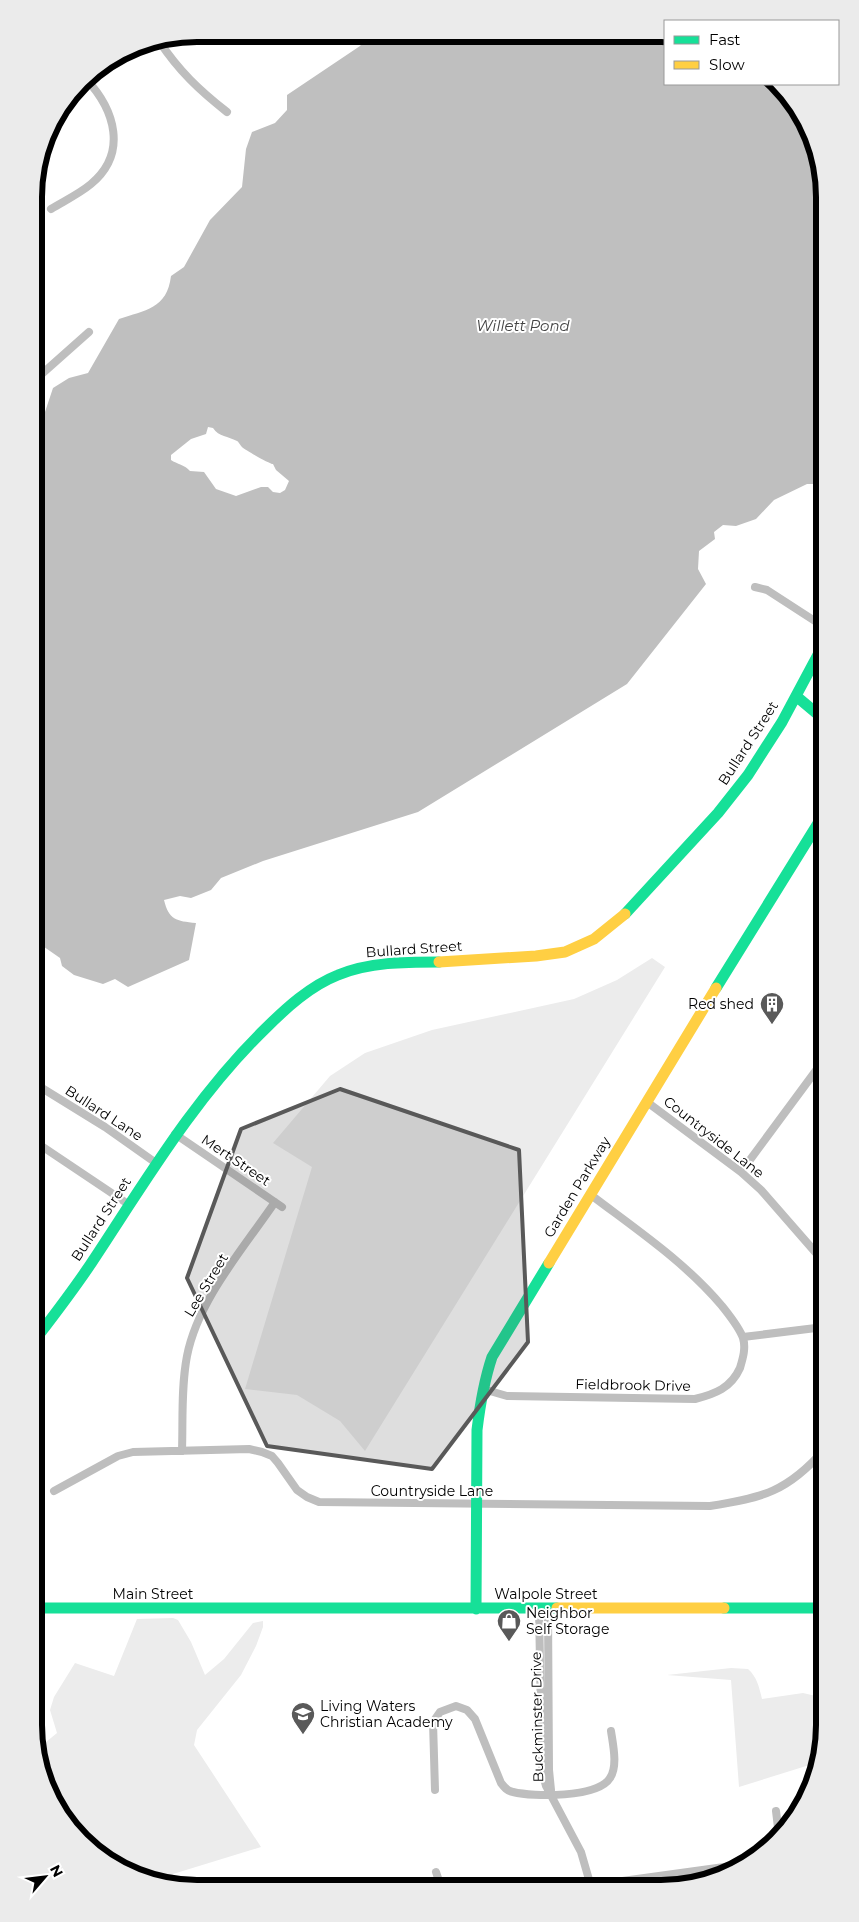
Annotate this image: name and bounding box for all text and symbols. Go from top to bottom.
legend [664,20,839,85]
text: Fast [709,30,740,49]
text: Slow [709,55,745,74]
water label: Willett Pond [476,316,571,335]
street label: Bullard Street [714,697,782,788]
street label: Bullard Street [365,937,463,961]
building icon: Red shed [759,991,785,1025]
place label: Red shed [688,995,754,1013]
street label: Bullard Lane [62,1081,146,1145]
street label: Countryside Lane [660,1092,768,1182]
street label: Mert Street [198,1130,274,1190]
street label: Garden Parkway [540,1133,614,1241]
street label: Bullard Street [67,1173,135,1264]
street label: Lee Street [180,1250,232,1320]
street label: Fieldbrook Drive [575,1375,691,1395]
street label: Countryside Lane [371,1482,493,1500]
street label: Main Street [113,1585,194,1603]
street label: Walpole Street [494,1585,598,1603]
place label: Neighbor Self Storage [526,1604,609,1638]
shop icon: Neighbor Self Storage [496,1608,522,1642]
street label: Buckminster Drive [527,1651,547,1783]
place label: Living Waters Christian Academy [320,1697,453,1731]
school or university icon: Living Waters Christian Academy [290,1701,316,1735]
north arrow [20,1852,70,1902]
text: N [46,1862,67,1880]

